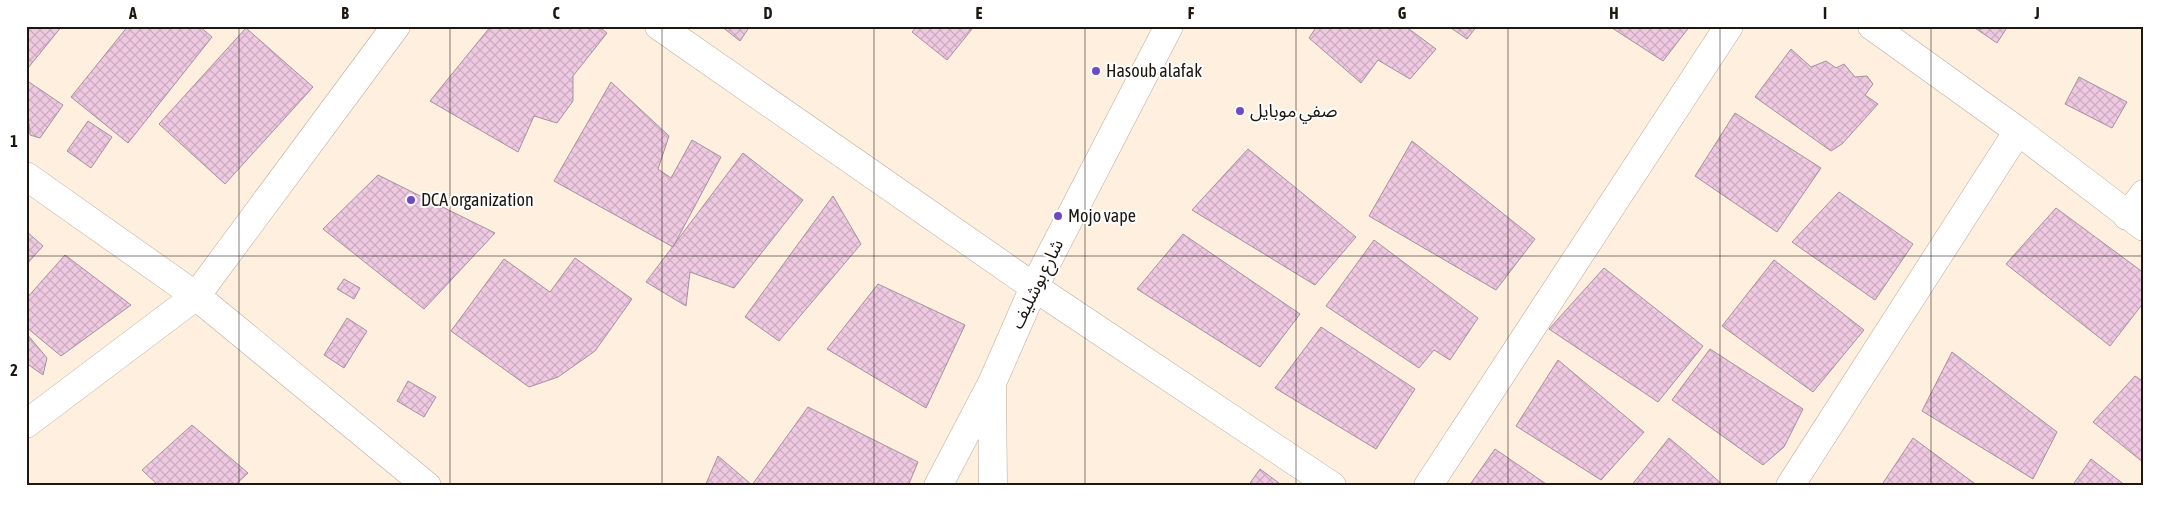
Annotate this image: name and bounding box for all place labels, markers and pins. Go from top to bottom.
place label: Hasoub alafak [1106,60,1202,81]
marker: Hasoub alafak [1090,65,1102,77]
place label: صفي موبايل [1250,100,1337,124]
marker: صفي موبايل [1234,105,1246,117]
place label: DCA organization [421,189,534,210]
marker: DCA organization [405,194,417,206]
place label: Mojo vape [1068,205,1136,226]
marker: Mojo vape [1052,210,1064,222]

